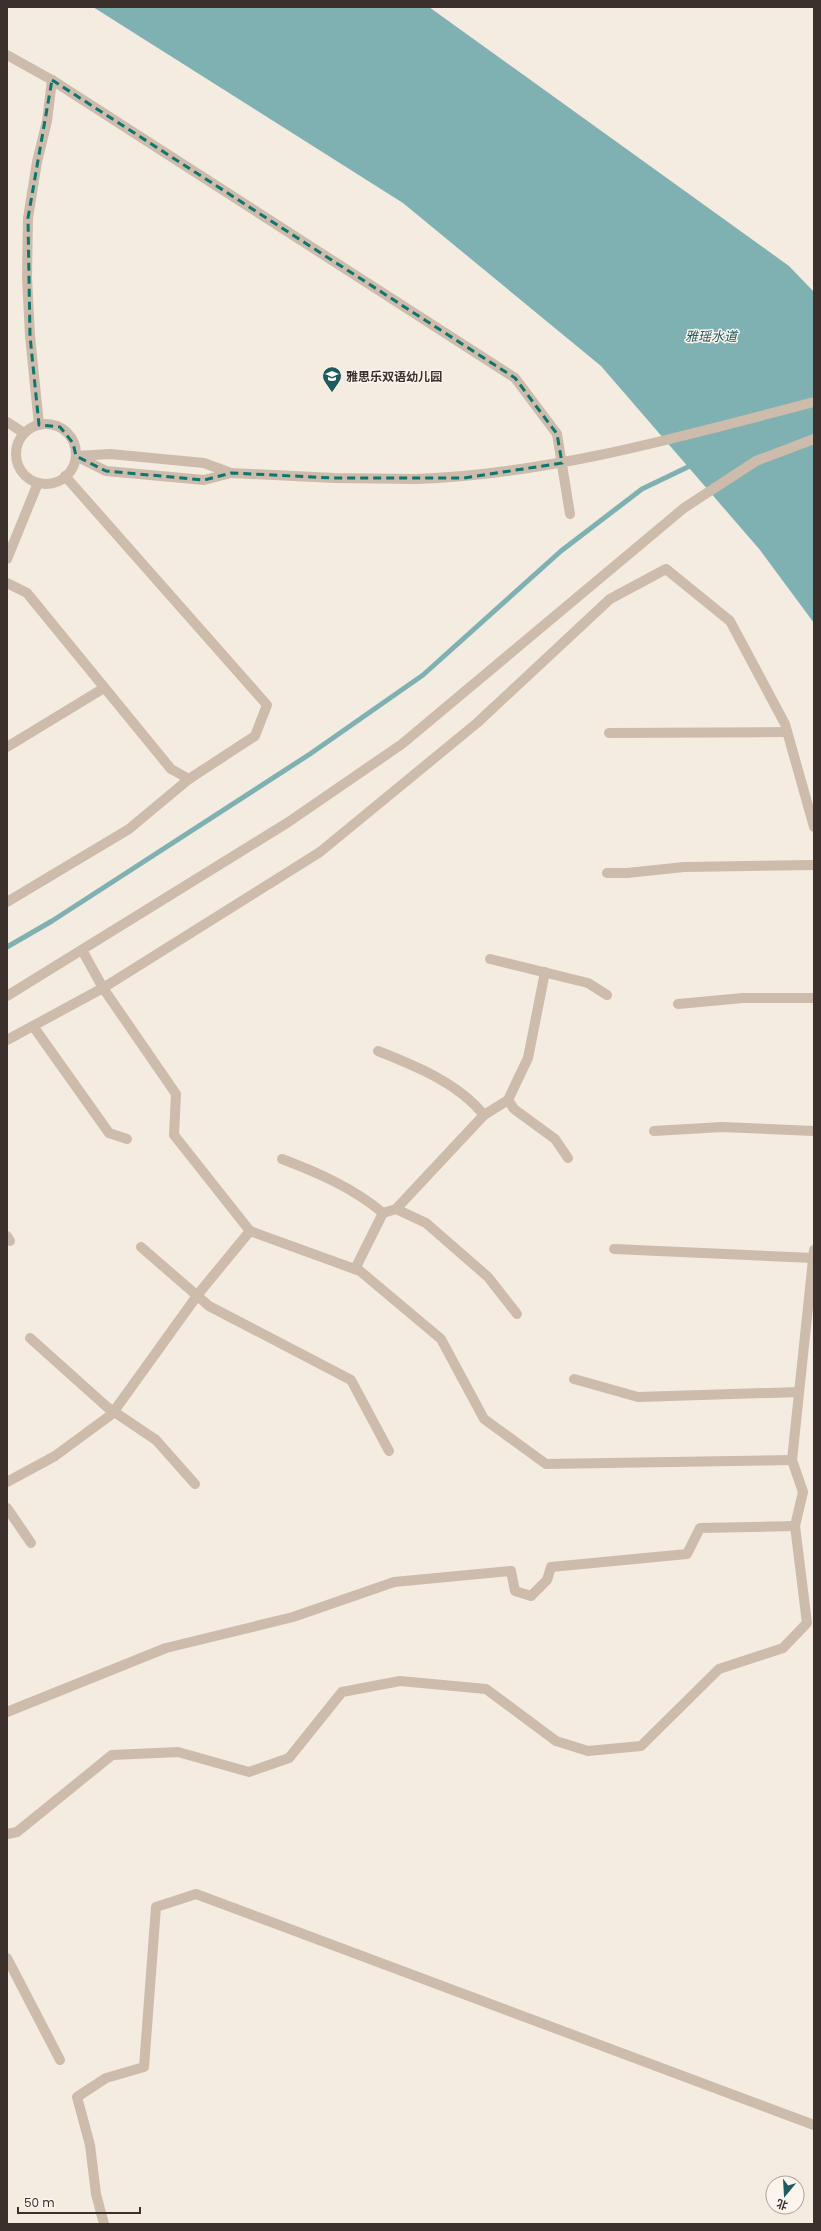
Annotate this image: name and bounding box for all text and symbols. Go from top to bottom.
water label: 雅瑶水道 [685,327,739,346]
school or university icon: 雅思乐双语幼儿园 [321,365,343,393]
place label: 雅思乐双语幼儿园 [346,368,442,385]
north arrow [765,2175,805,2215]
scale bar [18,2189,140,2215]
text: 50 m [24,2194,55,2211]
text: 北 [774,2195,790,2214]

